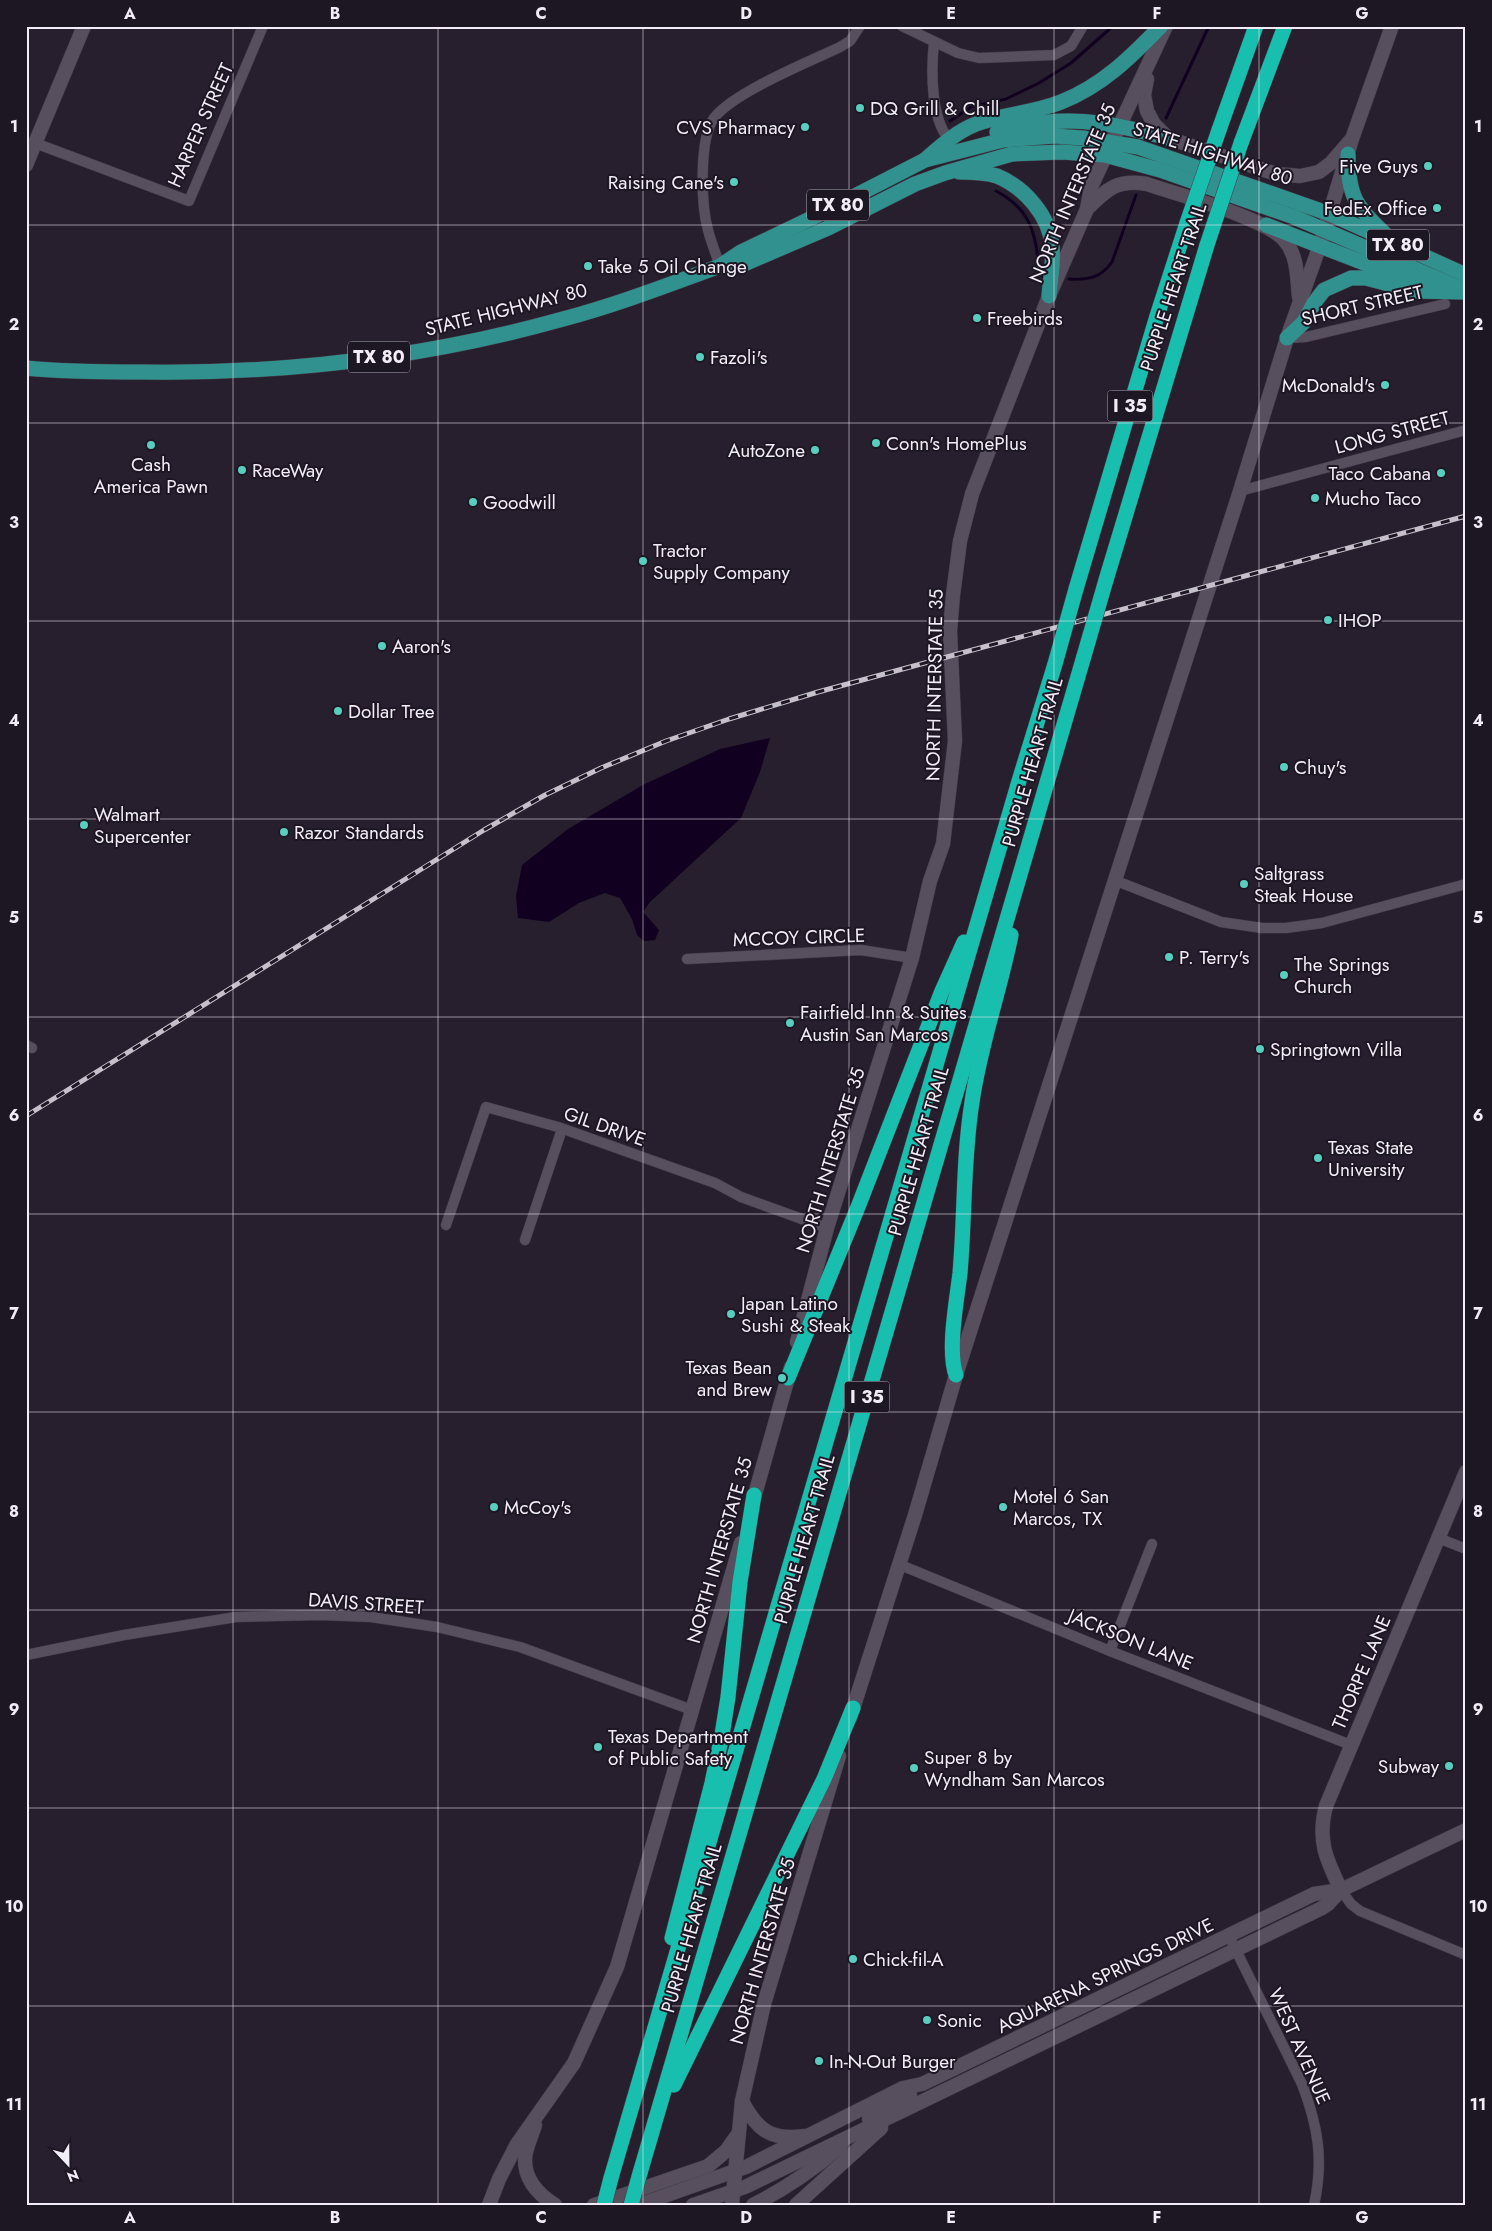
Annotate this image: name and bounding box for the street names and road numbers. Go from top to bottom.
street label: HARPER STREET [161,59,240,192]
street label: NORTH INTERSTATE 35 [1022,99,1122,287]
street label: STATE HIGHWAY 80 [1130,115,1296,192]
road number: TX 80 [807,190,869,220]
street label: PURPLE HEART TRAIL [1134,199,1213,375]
road number: TX 80 [1367,230,1429,260]
street label: STATE HIGHWAY 80 [422,276,590,343]
street label: SHORT STREET [1299,278,1426,333]
road number: TX 80 [348,342,410,372]
road number: I 35 [1108,391,1152,422]
street label: LONG STREET [1332,404,1453,461]
street label: NORTH INTERSTATE 35 [919,589,950,781]
street label: PURPLE HEART TRAIL [995,674,1070,850]
street label: MCCOY CIRCLE [732,922,866,953]
street label: PURPLE HEART TRAIL [881,1063,956,1239]
street label: NORTH INTERSTATE 35 [789,1064,872,1256]
street label: GIL DRIVE [560,1100,649,1153]
road number: I 35 [844,1381,890,1412]
street label: PURPLE HEART TRAIL [767,1451,842,1627]
street label: NORTH INTERSTATE 35 [680,1454,759,1646]
street label: DAVIS STREET [307,1586,425,1621]
street label: JACKSON LANE [1061,1601,1198,1677]
street label: THORPE LANE [1325,1611,1398,1733]
street label: PURPLE HEART TRAIL [654,1840,729,2016]
street label: NORTH INTERSTATE 35 [723,1855,802,2047]
street label: AQUARENA SPRINGS DRIVE [992,1911,1218,2040]
street label: WEST AVENUE [1262,1984,1337,2109]

